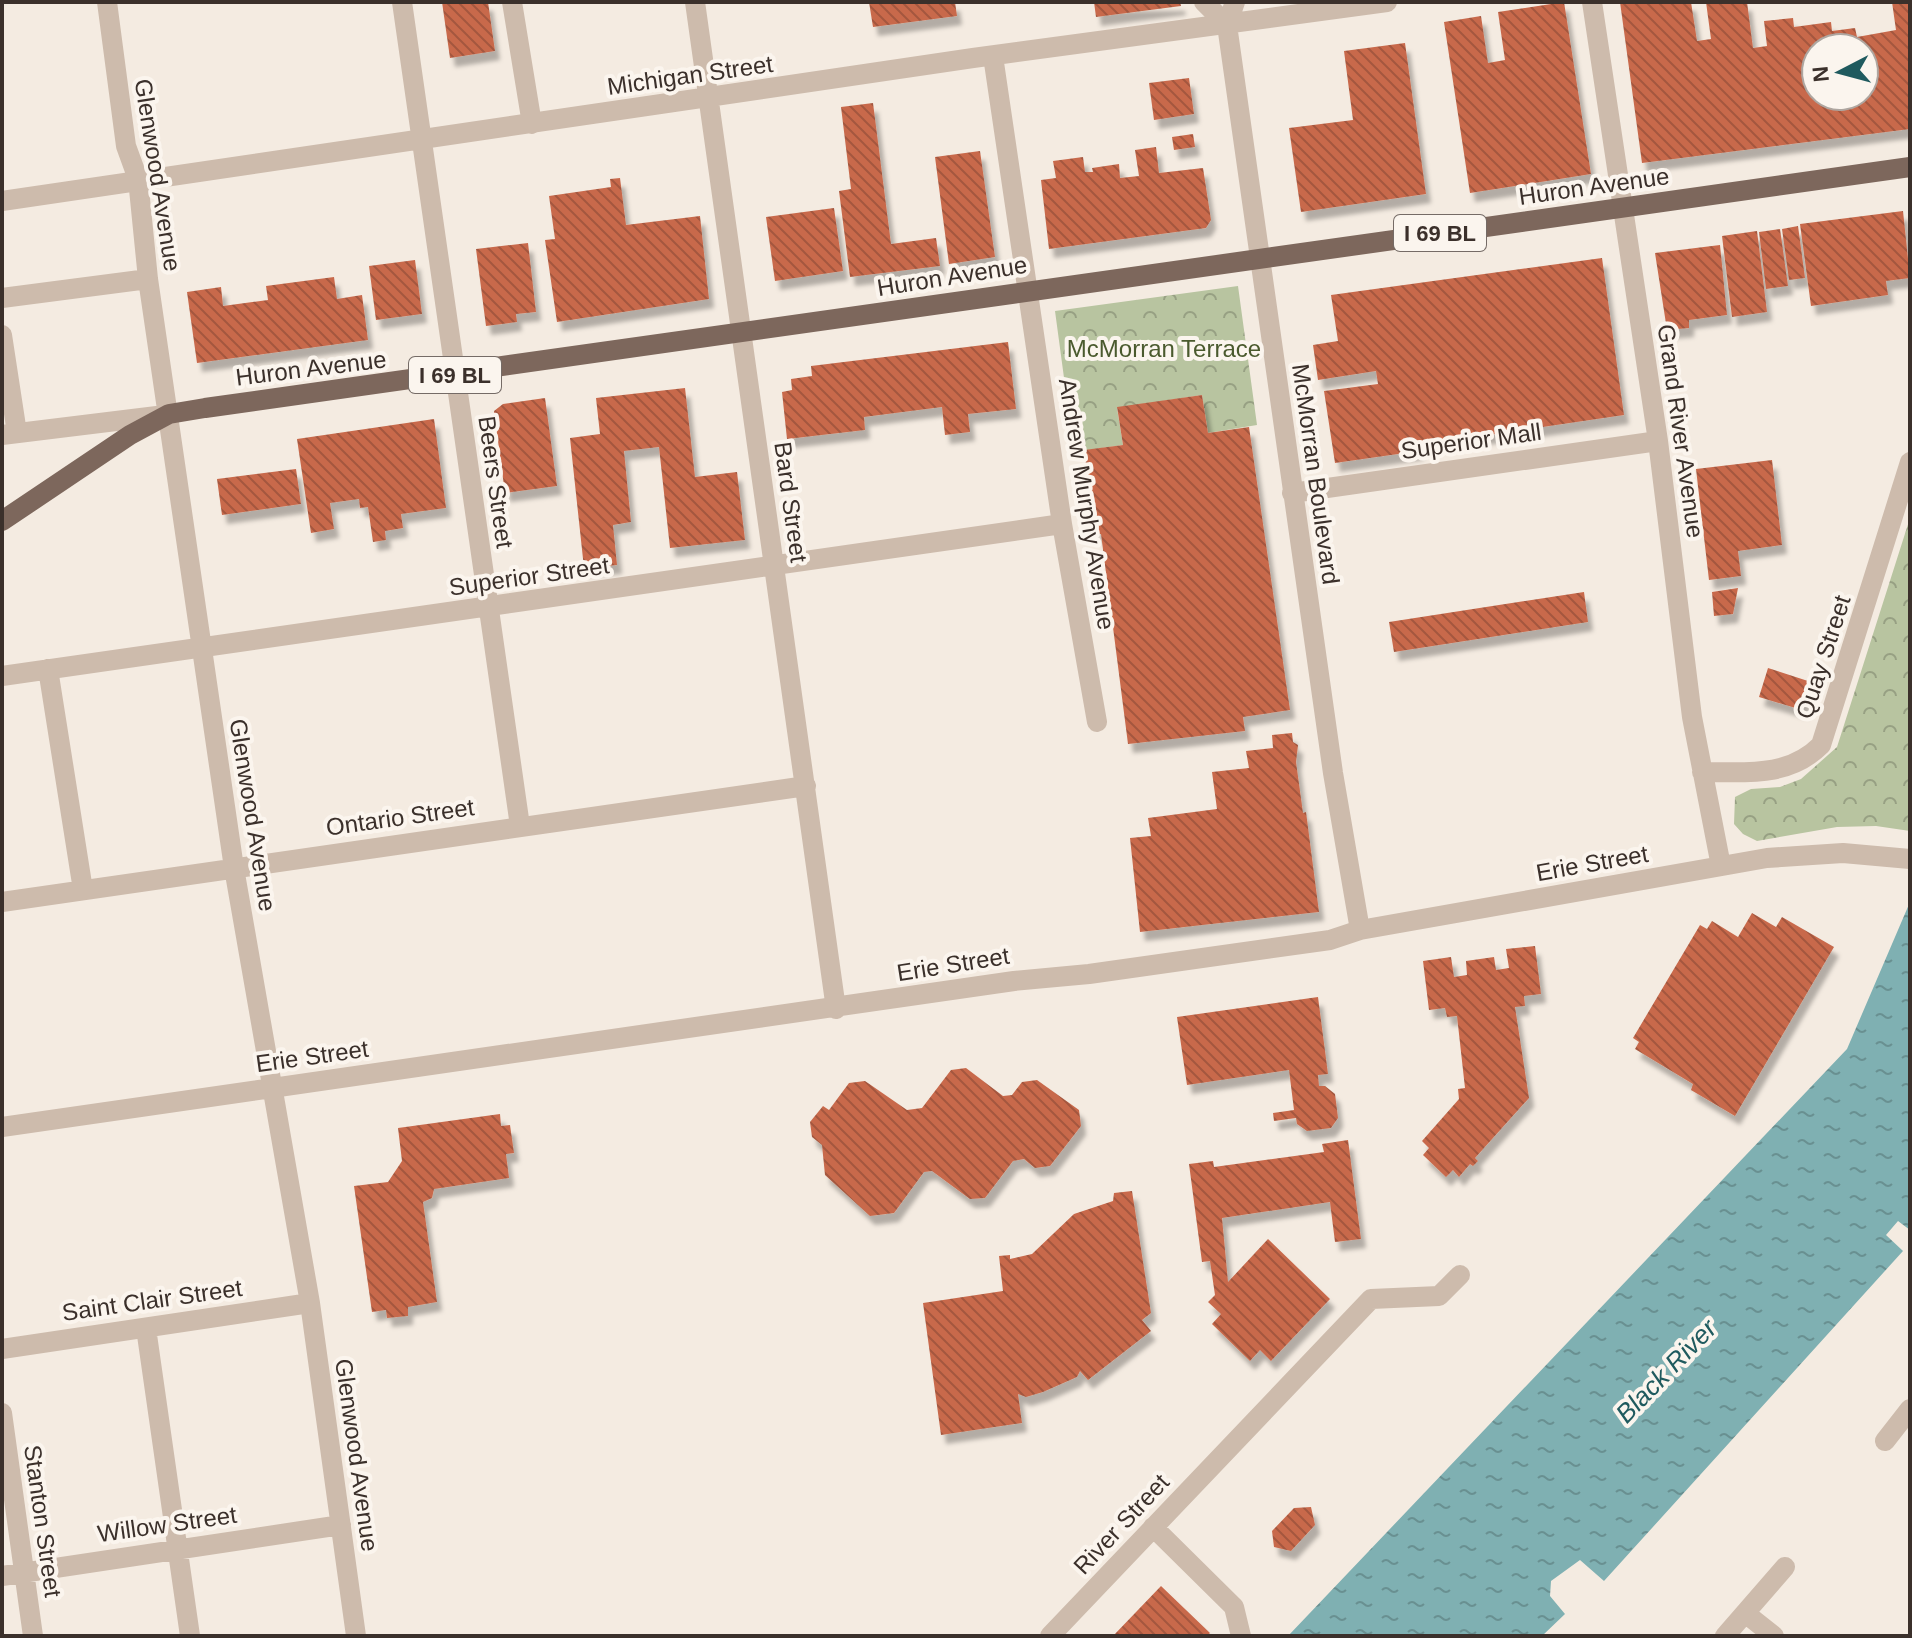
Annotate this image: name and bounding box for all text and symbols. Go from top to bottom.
north arrow [1800,32,1880,112]
street label: Michigan Street [606,50,775,100]
text: N [1807,65,1834,83]
street label: Glenwood Avenue [129,77,187,273]
street label: Huron Avenue [1517,162,1671,210]
road number: I 69 BL [1394,215,1486,251]
street label: Huron Avenue [875,251,1029,301]
street label: Grand River Avenue [1653,322,1709,540]
park label: McMorran Terrace [1067,335,1261,362]
street label: Huron Avenue [234,345,388,391]
road number: I 69 BL [409,357,501,393]
street label: McMorran Boulevard [1287,362,1345,586]
street label: Andrew Murphy Avenue [1054,376,1120,632]
street label: Beers Street [473,414,519,550]
street label: Superior Mall [1399,418,1543,464]
street label: Bard Street [769,440,813,564]
street label: Superior Street [447,551,611,601]
street label: Quay Street [1790,592,1856,722]
street label: Glenwood Avenue [224,717,282,913]
street label: Ontario Street [324,793,476,841]
street label: Erie Street [1534,840,1650,886]
street label: Erie Street [895,942,1011,986]
street label: Erie Street [254,1035,370,1077]
street label: Saint Clair Street [60,1274,244,1326]
water label: Black River [1610,1312,1723,1429]
street label: Glenwood Avenue [330,1357,384,1553]
street label: Stanton Street [19,1443,67,1599]
street label: River Street [1068,1468,1174,1580]
street label: Willow Street [96,1501,239,1547]

